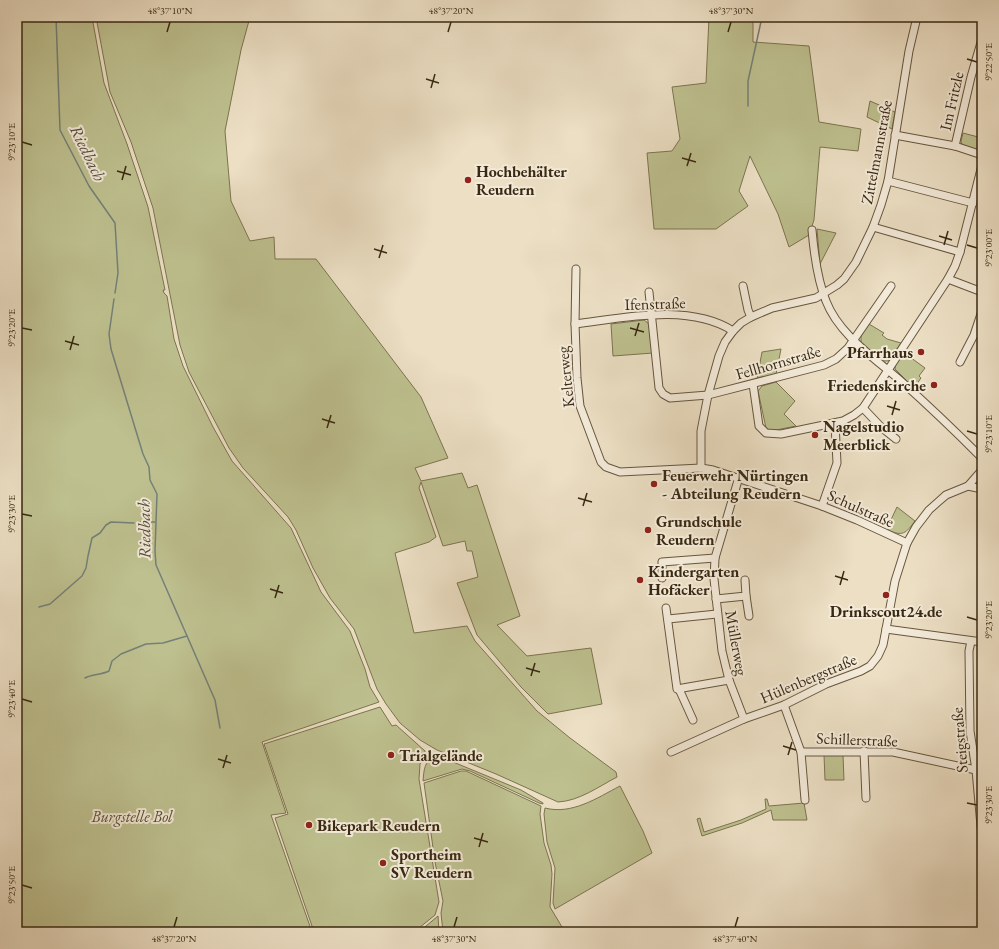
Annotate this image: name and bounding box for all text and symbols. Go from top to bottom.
text: 48°37'10"N [148,4,193,17]
text: 48°37'20"N [429,4,474,17]
text: 48°37'30"N [709,4,754,17]
text: 9°22'50"E [982,43,995,81]
street label: Im Fritzle [935,70,968,133]
street label: Zittelmannstraße [856,98,897,206]
water label: Riedbach [65,121,111,185]
text: 9°23'10"E [5,123,18,161]
place label: Hochbehälter Reudern [476,161,567,200]
marker: Hochbehälter Reudern [463,175,473,185]
text: 9°23'00"E [982,229,995,267]
street label: Ifenstraße [624,292,686,315]
text: 9°23'20"E [5,309,18,347]
street label: Fellhornstraße [733,340,823,385]
place label: Pfarrhaus [847,342,913,363]
street label: Kelterweg [552,344,579,409]
marker: Pfarrhaus [916,347,926,357]
place label: Friedenskirche [827,375,926,396]
marker: Friedenskirche [929,380,939,390]
text: 9°23'10"E [982,415,995,453]
place label: Nagelstudio Meerblick [823,416,904,455]
marker: Nagelstudio Meerblick [810,430,820,440]
place label: Feuerwehr Nürtingen - Abteilung Reudern [662,465,809,504]
marker: Feuerwehr Nürtingen - Abteilung Reudern [649,479,659,489]
street label: Schulstraße [824,484,897,532]
text: 9°23'30"E [5,495,18,533]
water label: Riedbach [132,498,156,559]
place label: Grundschule Reudern [656,511,742,550]
marker: Grundschule Reudern [643,525,653,535]
place label: Kindergarten Hofäcker [648,561,739,600]
marker: Kindergarten Hofäcker [635,575,645,585]
marker: Drinkscout24.de [881,590,891,600]
place label: Drinkscout24.de [830,601,943,622]
text: 9°23'20"E [982,601,995,639]
street label: Müllerweg [720,609,753,678]
street label: Hülenbergstraße [757,649,860,708]
text: 9°23'40"E [5,680,18,718]
street label: Steigstraße [946,706,973,774]
street label: Schillerstraße [816,728,898,751]
place label: Trialgelände [399,745,483,766]
marker: Trialgelände [386,750,396,760]
text: 9°23'30"E [982,786,995,824]
park label: Burgstelle Bol [91,806,173,827]
place label: Bikepark Reudern [317,815,440,836]
marker: Bikepark Reudern [304,820,314,830]
place label: Sportheim SV Reudern [391,844,473,883]
marker: Sportheim SV Reudern [378,858,388,868]
text: 9°23'50"E [5,866,18,904]
text: 48°37'20"N [152,932,197,945]
text: 48°37'30"N [432,932,477,945]
text: 48°37'40"N [713,932,758,945]

